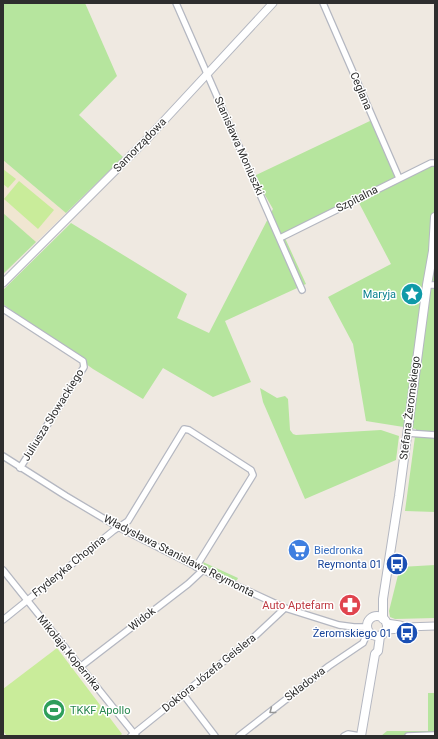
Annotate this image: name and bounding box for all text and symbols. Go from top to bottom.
street label: Ceglana [347,70,375,112]
street label: Stanisława Moniuszki [211,95,267,197]
street label: Samorządowa [111,115,169,175]
street label: Szpitalna [334,183,380,215]
place icon: Maryja [399,281,425,307]
place label: Maryja [363,288,396,301]
street label: Stefana Żeromskiego [397,355,423,461]
street label: Juliusza Słowackiego [19,367,87,463]
street label: Władysława Stanisława Reymonta [101,512,257,600]
street label: Fryderyka Chopina [30,532,108,600]
supermarket icon: Biedronka [286,537,312,563]
place label: Biedronka [314,544,363,557]
bus stop icon: Reymonta 01 [384,551,410,577]
place label: Reymonta 01 [318,558,382,571]
pharmacy icon: Auto Aptefarm [337,592,363,618]
place label: Auto Aptefarm [262,599,334,612]
street label: Widok [126,604,158,634]
street label: Mikołaja Kopernika [35,613,103,693]
bus stop icon: Żeromskiego 01 [394,620,420,646]
place label: Żeromskiego 01 [313,627,392,640]
street label: Doktora Józefa Geislera [160,631,258,715]
street label: Składowa [282,664,328,704]
sports icon: TKKF Apollo [41,697,67,723]
place label: TKKF Apollo [70,704,130,717]
one-way arrow [269,706,276,713]

